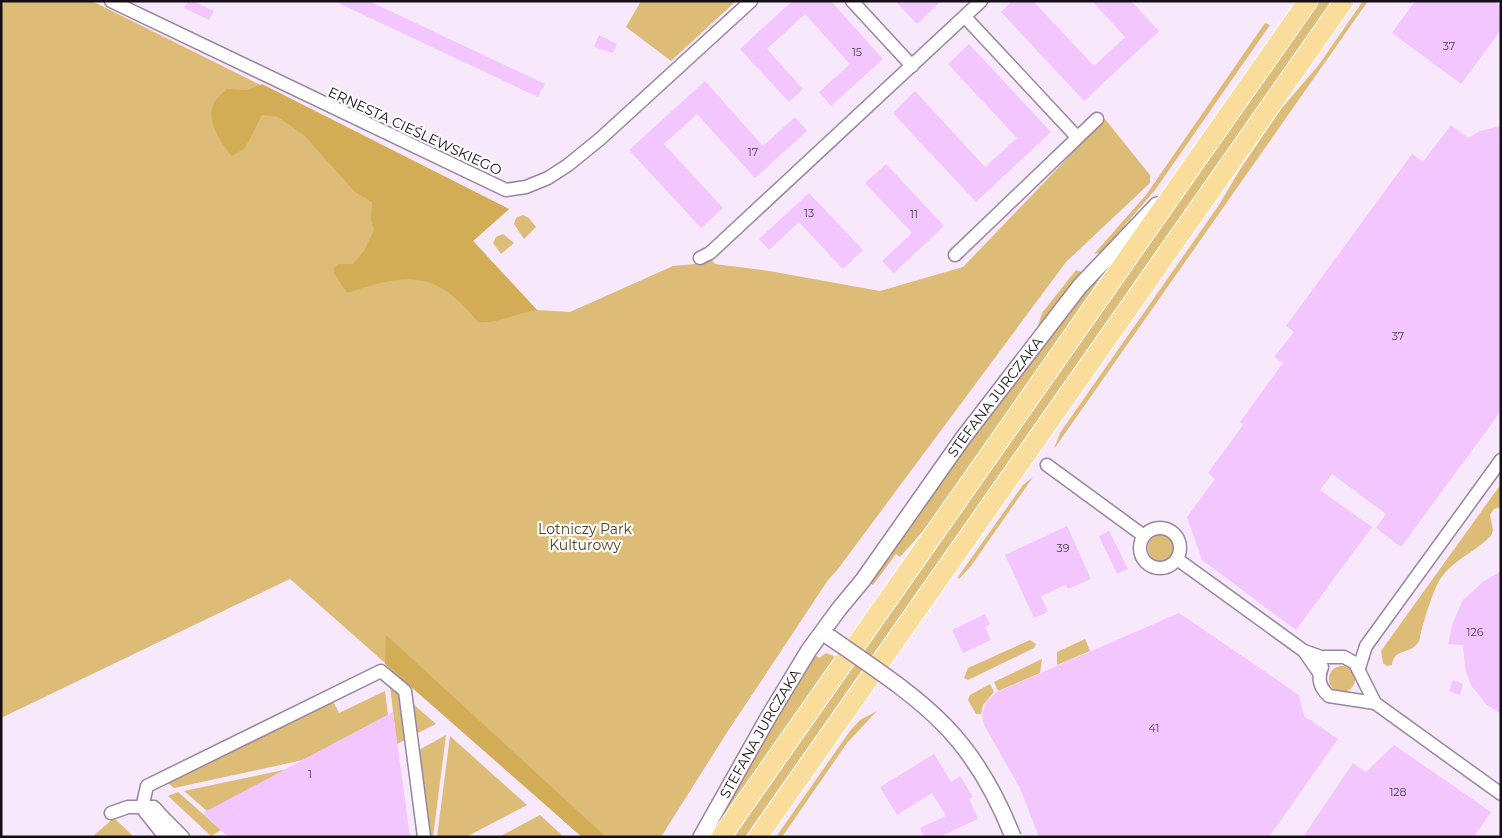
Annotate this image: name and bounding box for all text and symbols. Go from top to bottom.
house number: 37 [1443,39,1455,53]
house number: 15 [852,45,862,59]
street label: ERNESTA CIEŚLEWSKIEGO [325,83,505,179]
house number: 17 [748,145,758,159]
house number: 13 [804,206,814,220]
house number: 11 [910,207,918,221]
house number: 37 [1392,329,1404,343]
street label: STEFANA JURCZAKA [943,333,1047,461]
park label: Lotniczy Park Kulturowy [538,520,632,554]
house number: 39 [1057,541,1070,555]
house number: 126 [1467,625,1484,639]
street label: STEFANA JURCZAKA [716,665,805,801]
house number: 41 [1149,721,1159,735]
house number: 1 [308,767,312,781]
house number: 128 [1389,785,1407,799]

